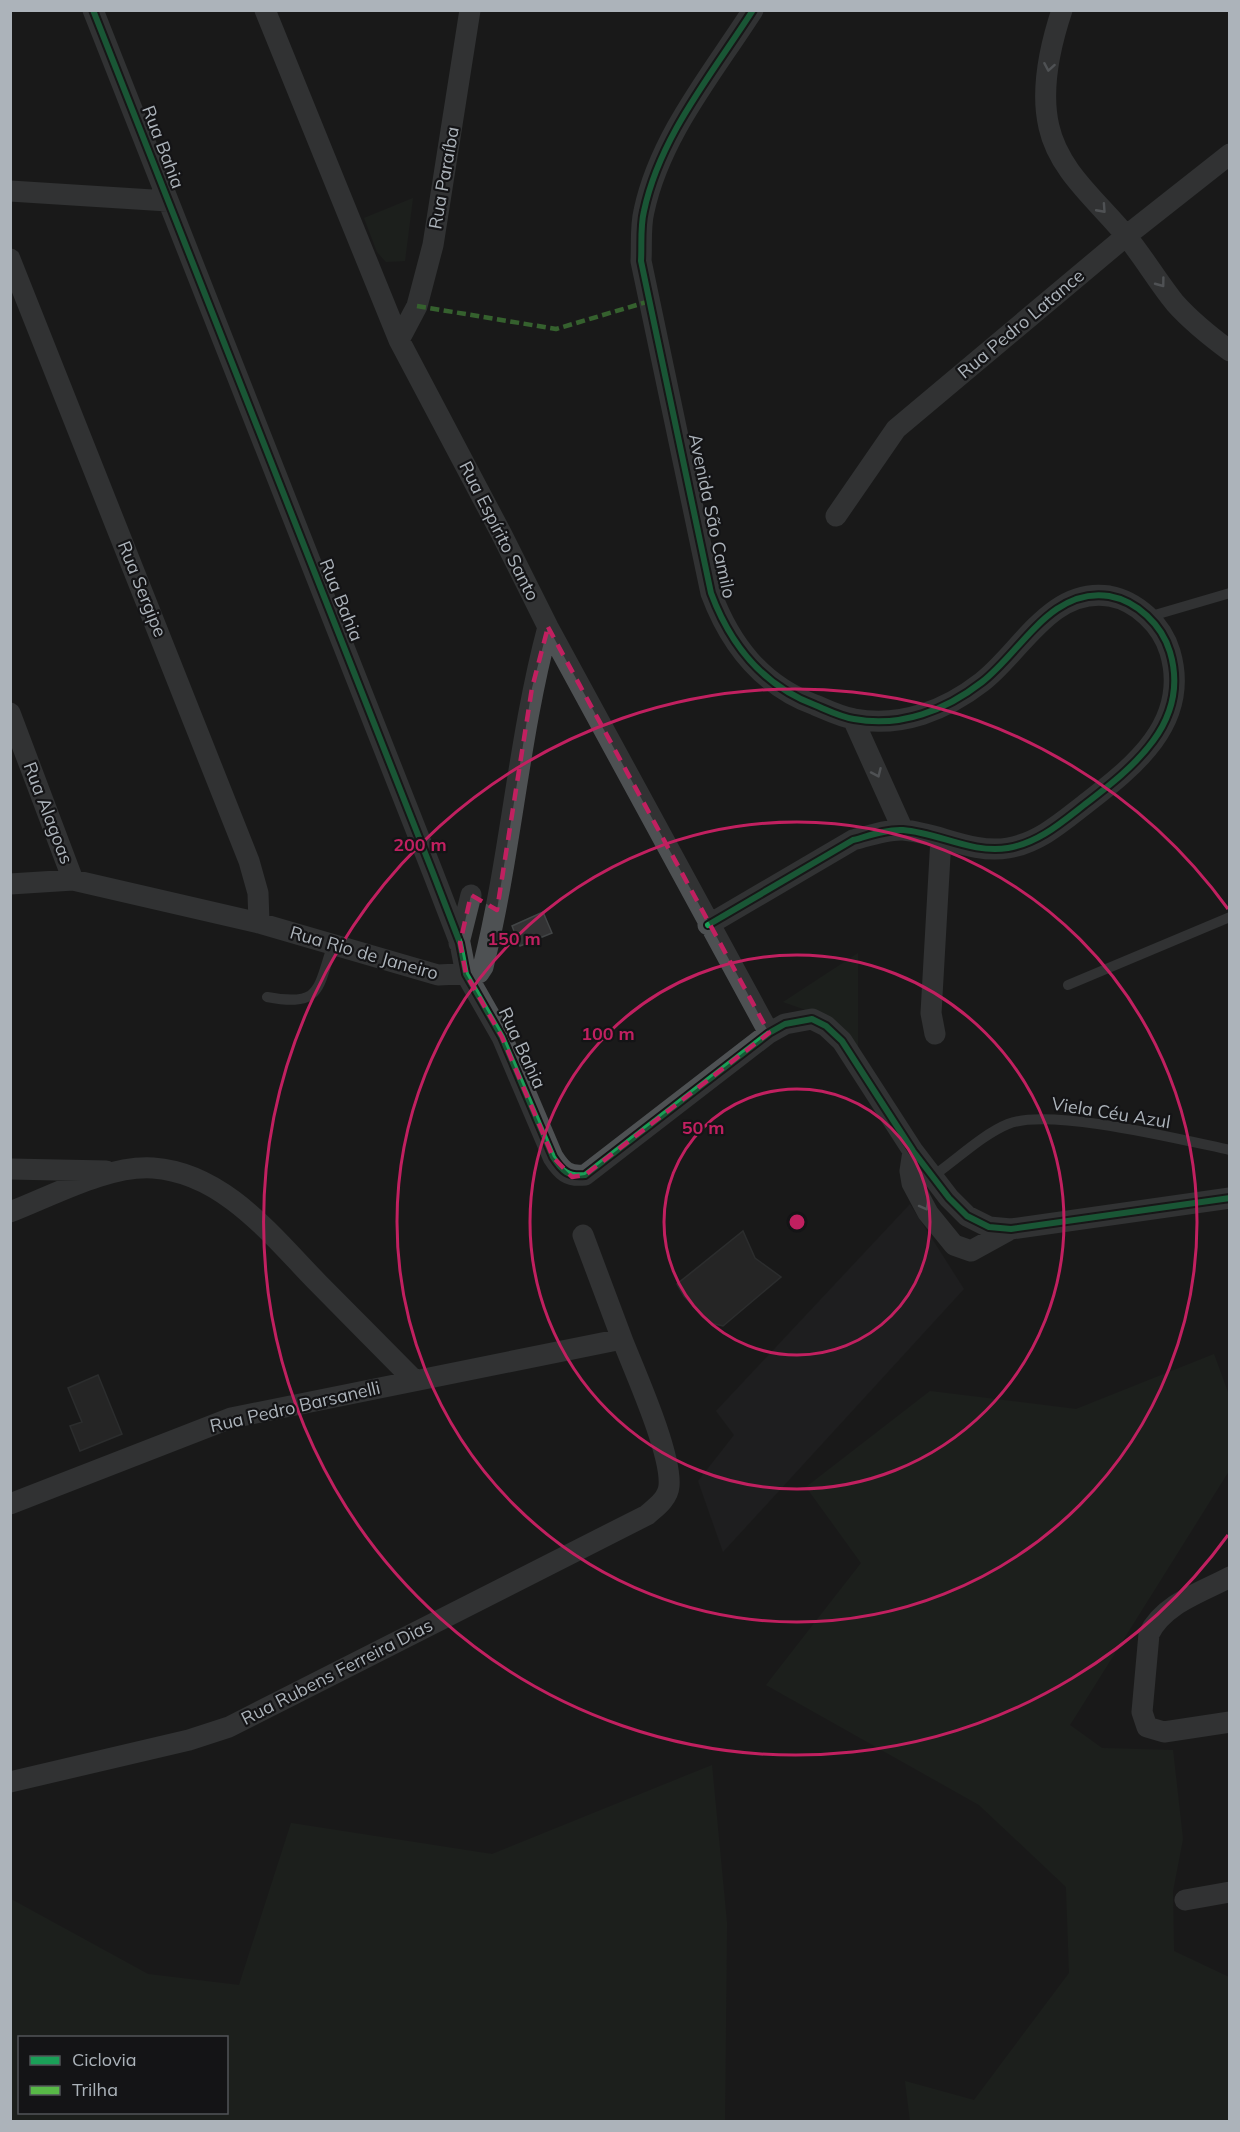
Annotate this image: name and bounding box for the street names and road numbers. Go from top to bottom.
street label: Rua Bahia [137,102,190,192]
street label: Rua Paraíba [423,125,464,231]
street label: Rua Pedro Latance [953,264,1089,383]
street label: Avenida São Camilo [684,432,741,600]
street label: Rua Espírito Santo [454,457,545,605]
street label: Rua Sergipe [113,537,172,640]
street label: Rua Bahia [315,555,368,644]
street label: Rua Alagoas [18,759,78,867]
street label: Rua Rio de Janeiro [287,920,441,985]
street label: Rua Bahia [494,1003,551,1092]
street label: Viela Céu Azul [1050,1092,1172,1133]
street label: Rua Pedro Barsanelli [208,1376,382,1437]
street label: Rua Rubens Ferreira Dias [237,1613,436,1730]

